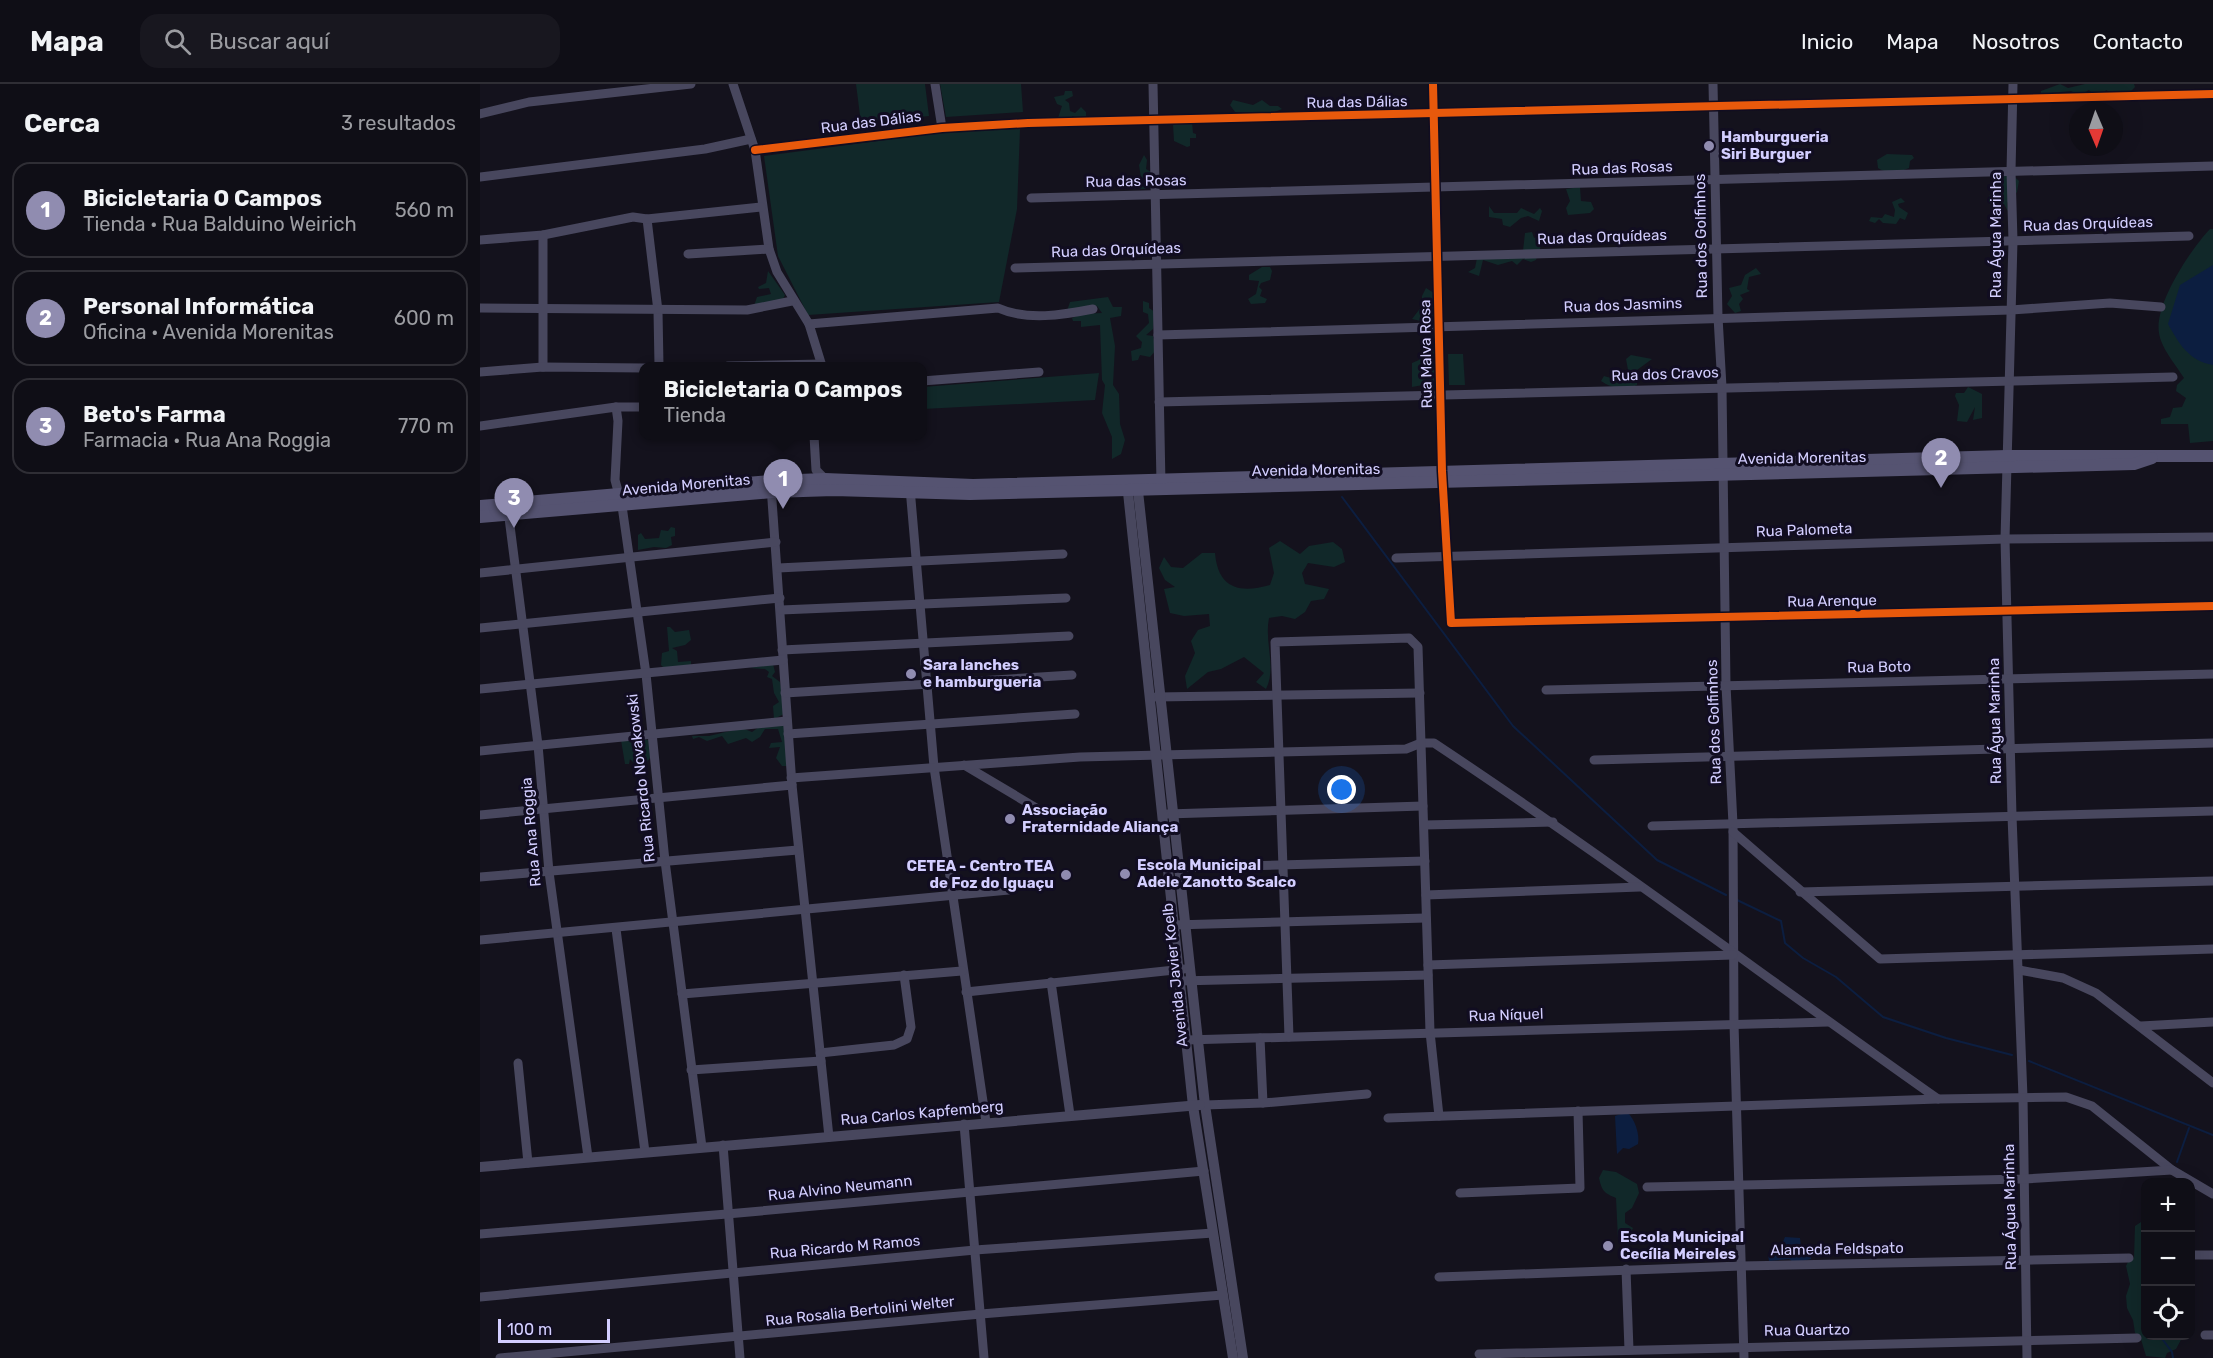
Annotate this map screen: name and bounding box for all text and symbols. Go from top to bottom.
search box [140,14,560,68]
text: Mapa [30,25,104,58]
icon: search [161,25,194,58]
text: Buscar aquí [209,28,329,55]
text: Inicio [1801,29,1853,54]
text: Mapa [1886,29,1939,54]
text: Nosotros [1972,29,2060,54]
text: Contacto [2093,29,2183,54]
street label: Rua das Dálias [1306,92,1408,112]
north arrow [2069,102,2123,156]
street label: Rua das Dálias [820,107,923,137]
text: Cerca [24,108,100,139]
text: 3 resultados [341,111,456,135]
place label: Hamburgueria Siri Burguer [1721,128,1829,163]
marker: Hamburgueria Siri Burguer [1702,139,1716,153]
street label: Rua das Rosas [1571,157,1673,179]
street label: Rua das Rosas [1085,171,1187,191]
street label: Rua Água Marinha [1987,172,2005,298]
street label: Rua dos Golfinhos [1691,173,1711,299]
text: Bicicletaria O Campos [83,185,322,212]
text: 1 [41,198,50,222]
text: 560 m [395,198,454,222]
text: Tienda · Rua Balduino Weirich [83,212,357,236]
street label: Rua das Orquídeas [2023,213,2154,235]
street label: Rua das Orquídeas [1537,226,1668,248]
street label: Rua das Orquídeas [1051,239,1182,261]
text: Personal Informática [83,293,314,320]
street label: Rua dos Jasmins [1563,294,1683,316]
street label: Rua Malva Rosa [1416,299,1436,409]
text: 2 [39,306,52,330]
text: 600 m [394,306,454,330]
text: Oficina · Avenida Morenitas [83,320,334,344]
popup [639,362,927,440]
street label: Rua dos Cravos [1611,363,1719,385]
text: Bicicletaria O Campos [664,376,902,403]
text: Beto's Farma [83,401,226,428]
text: Tienda [664,403,726,427]
text: 3 [39,414,52,438]
text: 770 m [398,414,454,438]
text: Farmacia · Rua Ana Roggia [83,428,331,452]
pin: 2 [1922,438,1960,488]
street label: Avenida Morenitas [1738,448,1867,468]
pin: 1 [764,460,802,509]
street label: Avenida Morenitas [1252,460,1381,480]
street label: Avenida Morenitas [621,470,751,500]
pin: 3 [495,478,534,528]
street label: Rua Palometa [1755,519,1853,541]
street label: Rua Arenque [1787,591,1877,611]
place label: Sara lanches e hamburgueria [923,656,1041,691]
street label: Rua Boto [1847,657,1911,677]
street label: Rua Água Marinha [1985,658,2005,784]
street label: Rua dos Golfinhos [1703,659,1725,785]
marker: Sara lanches e hamburgueria [904,667,918,681]
street label: Rua Ricardo Novakowski [623,693,659,863]
your location [1327,775,1356,804]
street label: Rua Ana Roggia [517,777,545,887]
place label: Associação Fraternidade Aliança [1022,801,1178,836]
marker: Associação Fraternidade Aliança [1003,812,1017,826]
place label: Escola Municipal Adele Zanotto Scalco [1137,856,1296,891]
place label: CETEA - Centro TEA de Foz do Iguaçu [906,857,1054,892]
marker: Escola Municipal Adele Zanotto Scalco [1118,867,1132,881]
marker: CETEA - Centro TEA de Foz do Iguaçu [1059,868,1073,882]
street label: Avenida Javier Koelb [1158,902,1192,1048]
street label: Rua Níquel [1468,1005,1544,1025]
street label: Rua Carlos Kapfemberg [840,1097,1004,1129]
street label: Rua Água Marinha [2000,1144,2020,1270]
street label: Rua Alvino Neumann [767,1171,913,1205]
map controls [2141,1178,2195,1340]
button: + [2141,1178,2195,1232]
place label: Escola Municipal Cecília Meireles [1620,1228,1744,1263]
street label: Rua Ricardo M Ramos [769,1231,921,1263]
button: − [2141,1232,2195,1286]
marker: Escola Municipal Cecília Meireles [1601,1239,1615,1253]
street label: Alameda Feldspato [1770,1239,1904,1259]
button: locate [2141,1286,2195,1340]
street label: Rua Rosalia Bertolini Welter [765,1292,956,1330]
scale bar [498,1316,610,1344]
text: 100 m [507,1320,552,1339]
street label: Rua Quartzo [1764,1320,1850,1340]

